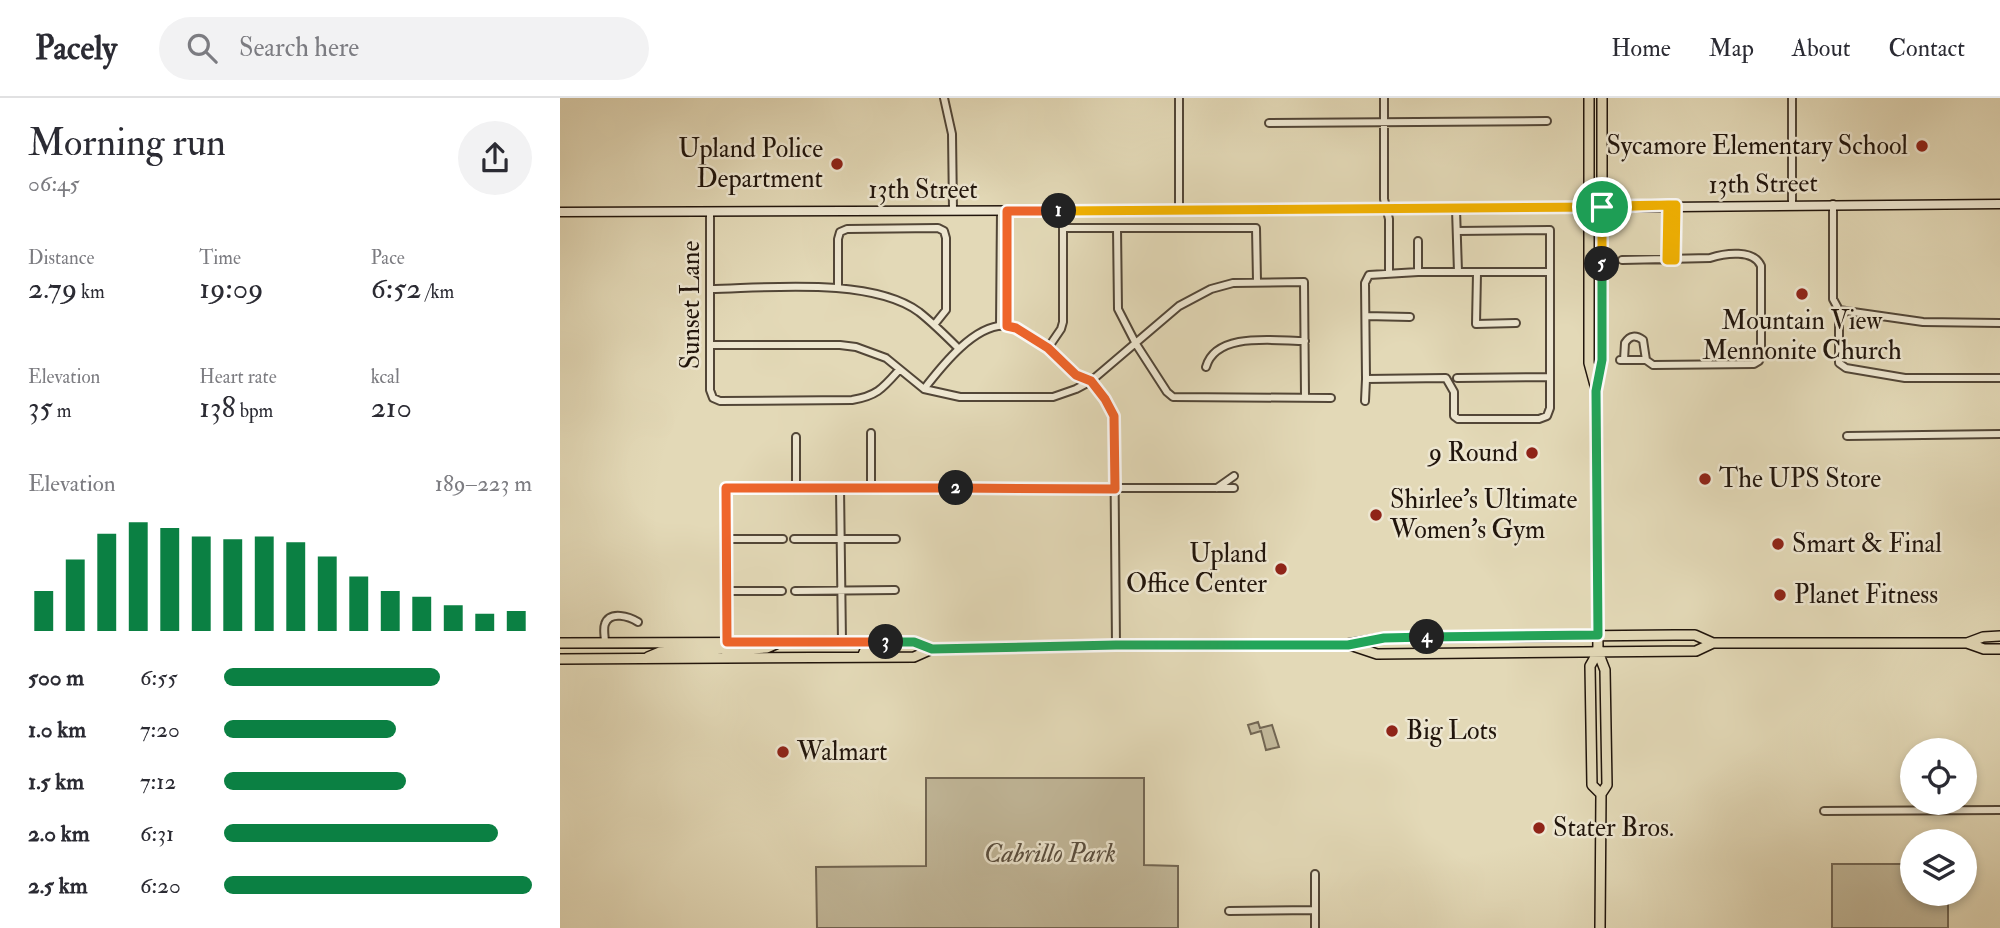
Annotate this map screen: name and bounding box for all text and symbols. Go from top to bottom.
search box [159,17,649,80]
text: Pacely [35,28,117,69]
icon: search [183,29,221,67]
text: Search here [239,32,359,64]
text: Home [1611,33,1671,64]
text: Map [1709,33,1754,64]
text: About [1792,33,1851,64]
text: Contact [1889,33,1965,64]
text: Morning run [28,119,226,167]
button: share [458,121,532,195]
place label: Sycamore Elementary School [1607,130,1908,162]
place label: Upland Police Department [678,133,823,196]
marker: Sycamore Elementary School [1914,138,1930,154]
marker: Upland Police Department [829,156,845,172]
street label: 13th Street [1708,167,1818,201]
text: 06:45 [28,169,80,198]
street label: 13th Street [868,174,978,206]
pin [1572,177,1632,237]
icon: arrive [1583,188,1621,226]
pin: 1 [1042,194,1076,228]
text: 1 [1055,198,1062,222]
street label: Sunset Lane [675,241,707,369]
text: Distance [28,246,94,270]
text: Time [199,246,241,270]
text: Pace [371,246,405,270]
pin: 5 [1584,246,1620,282]
text: 5 [1597,251,1606,275]
text: 2.79 [28,270,77,307]
text: 19:09 [199,270,263,307]
text: 6:52 [371,270,421,307]
text: km [77,280,105,304]
text: /km [421,280,454,304]
marker: Mountain View Mennonite Church [1794,286,1810,302]
place label: Mountain View Mennonite Church [1702,305,1902,367]
text: Elevation [28,365,100,389]
text: Heart rate [199,365,277,389]
text: kcal [371,365,400,389]
text: 35 [28,389,53,426]
text: 138 [199,389,236,426]
text: 210 [371,389,412,426]
text: m [53,399,71,423]
text: bpm [236,399,273,423]
place label: 9 Round [1427,437,1518,469]
marker: 9 Round [1524,445,1540,461]
place label: The UPS Store [1719,463,1881,495]
text: Elevation [28,469,116,498]
text: 189–223 m [435,469,532,498]
pin: 2 [938,470,974,506]
marker: The UPS Store [1697,471,1713,487]
text: 2 [951,475,960,499]
place label: Shirlee's Ultimate Women's Gym [1389,484,1577,546]
marker: Shirlee's Ultimate Women's Gym [1368,507,1384,523]
place label: Smart & Final [1792,528,1942,560]
marker: Smart & Final [1770,536,1786,552]
place label: Upland Office Center [1126,538,1267,600]
marker: Upland Office Center [1273,561,1289,577]
place label: Planet Fitness [1794,579,1938,611]
marker: Planet Fitness [1772,587,1788,603]
pin: 4 [1410,620,1444,654]
pin: 3 [868,624,904,660]
text: 4 [1421,624,1432,648]
text: 3 [882,629,889,653]
text: 500 m [28,663,84,692]
text: 6:55 [140,663,178,692]
text: 1.0 km [28,715,86,744]
text: 7:20 [140,715,180,744]
place label: Big Lots [1406,715,1497,747]
marker: Big Lots [1384,723,1400,739]
place label: Walmart [796,736,888,768]
map controls [1900,738,1977,906]
button: locate [1900,738,1977,815]
marker: Walmart [775,744,791,760]
text: 1.5 km [28,767,84,796]
text: 7:12 [140,767,176,796]
place label: Stater Bros. [1553,812,1674,844]
text: 2.0 km [28,819,90,848]
text: 6:31 [140,819,174,848]
marker: Stater Bros. [1531,820,1547,836]
button: layers [1900,829,1977,906]
park label: Cabrillo Park [984,838,1116,870]
text: 2.5 km [28,871,88,900]
text: 6:20 [140,871,181,900]

